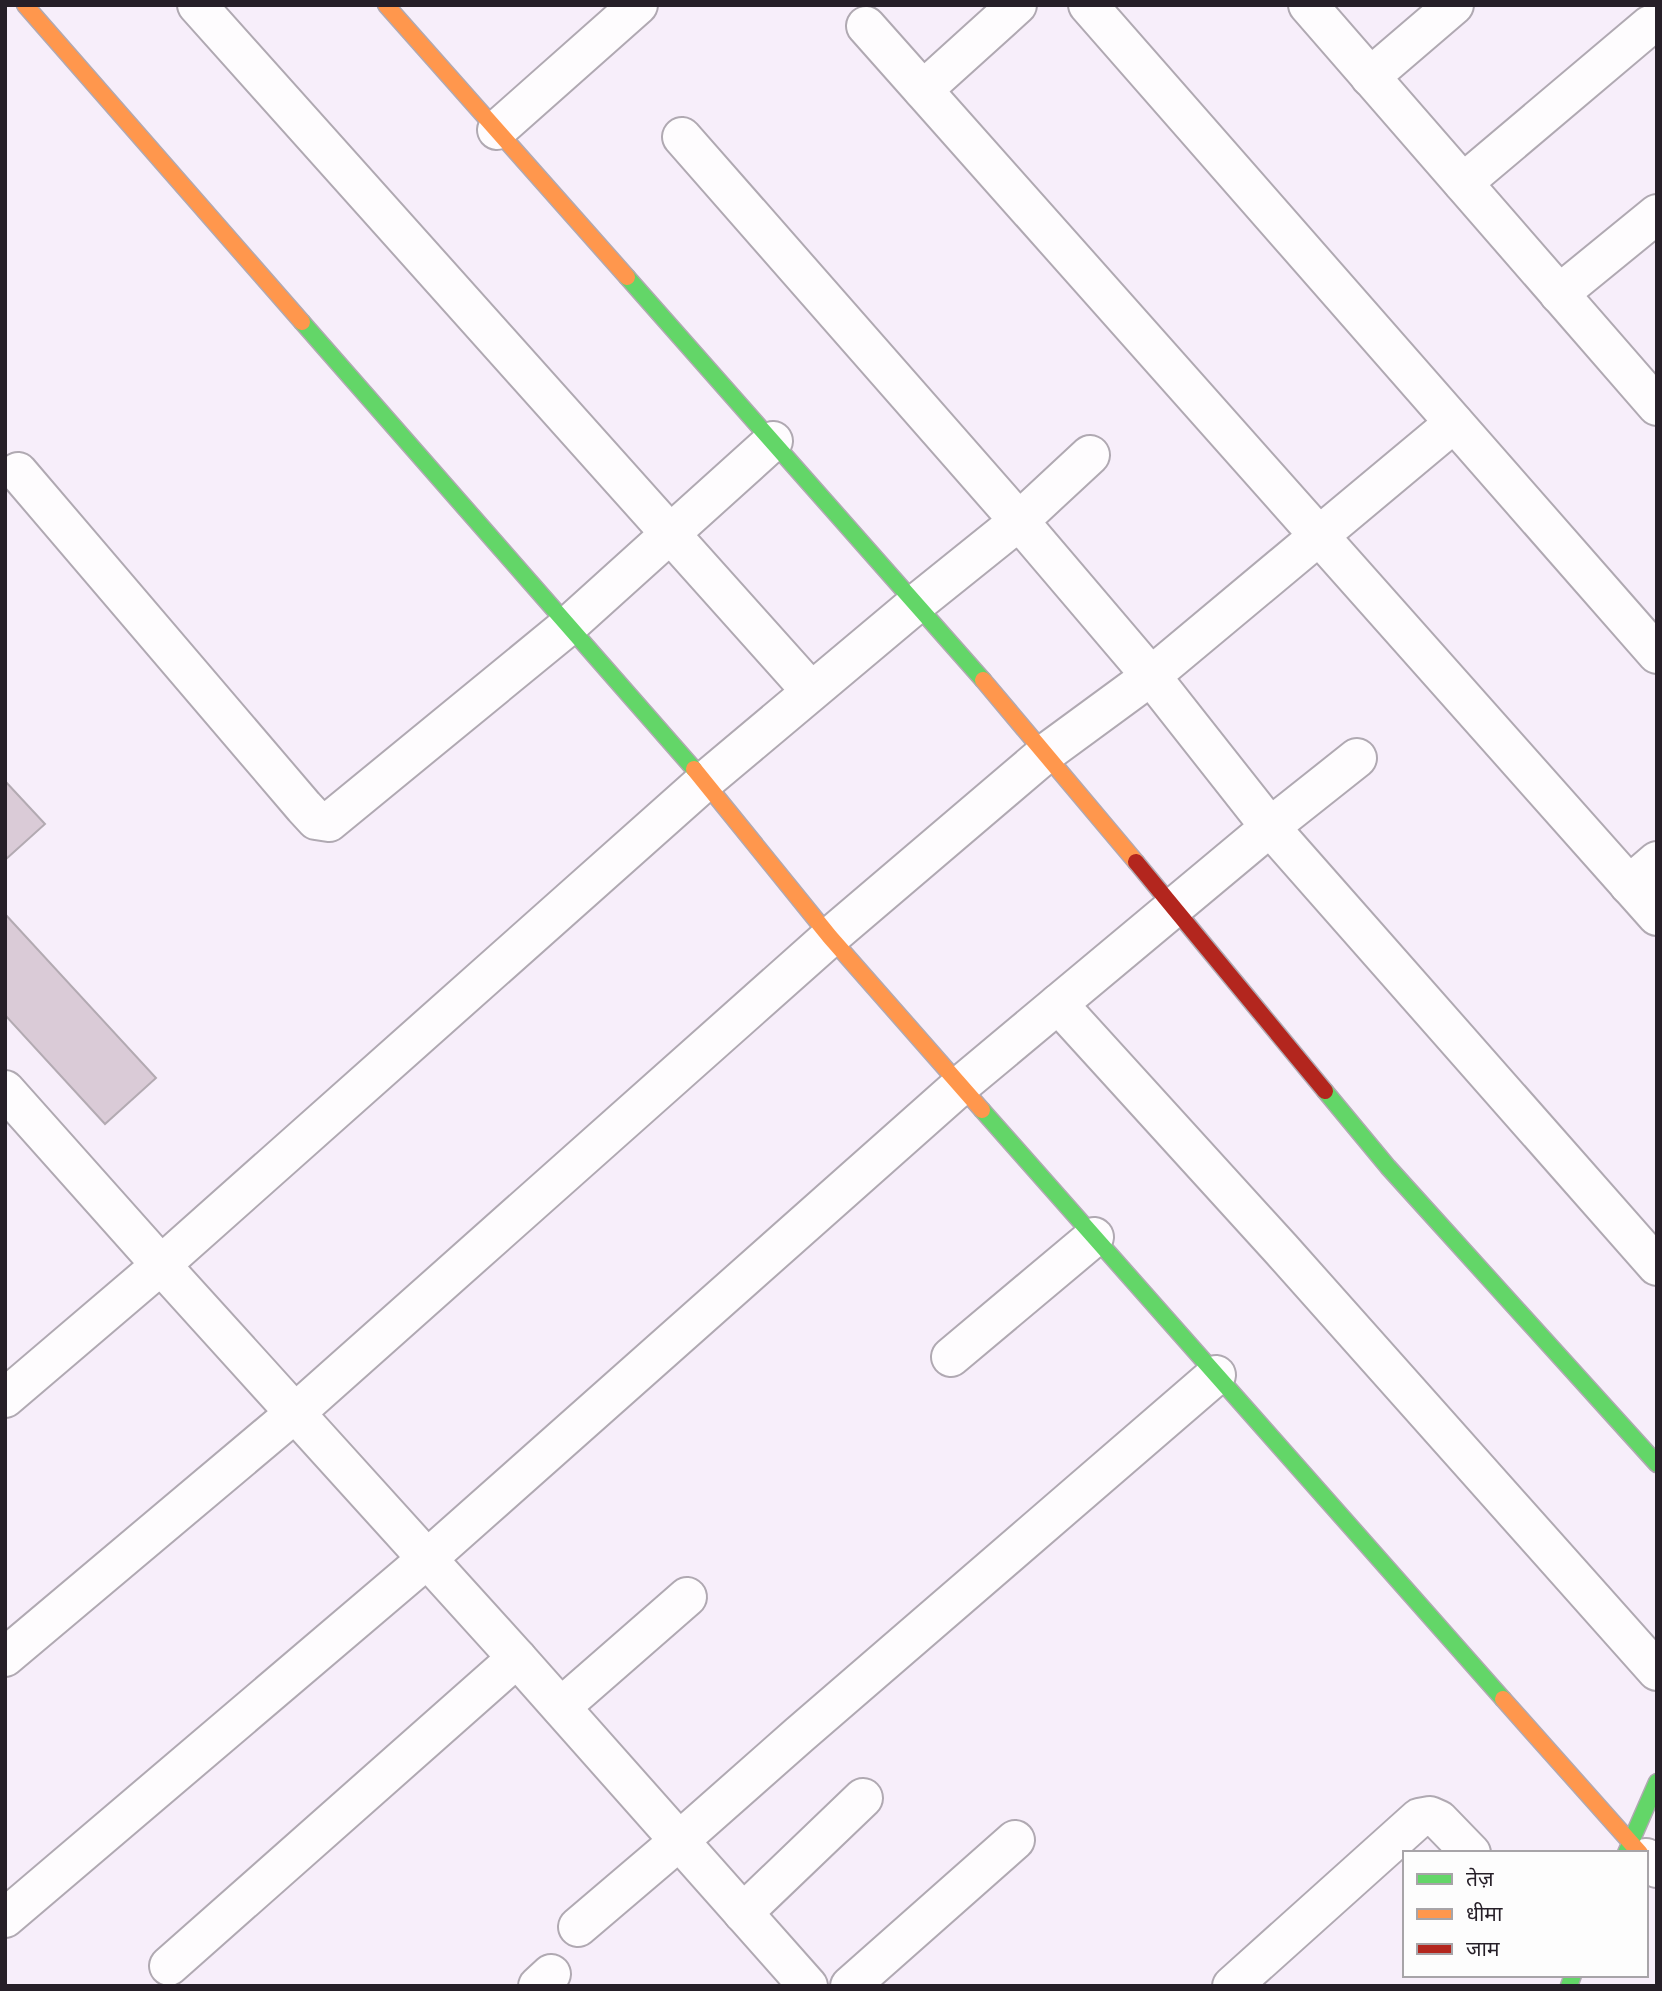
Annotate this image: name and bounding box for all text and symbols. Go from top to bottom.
legend [1403,1851,1648,1977]
text: तेज़ [1466,1864,1494,1894]
text: धीमा [1466,1899,1503,1929]
text: जाम [1466,1934,1500,1964]

